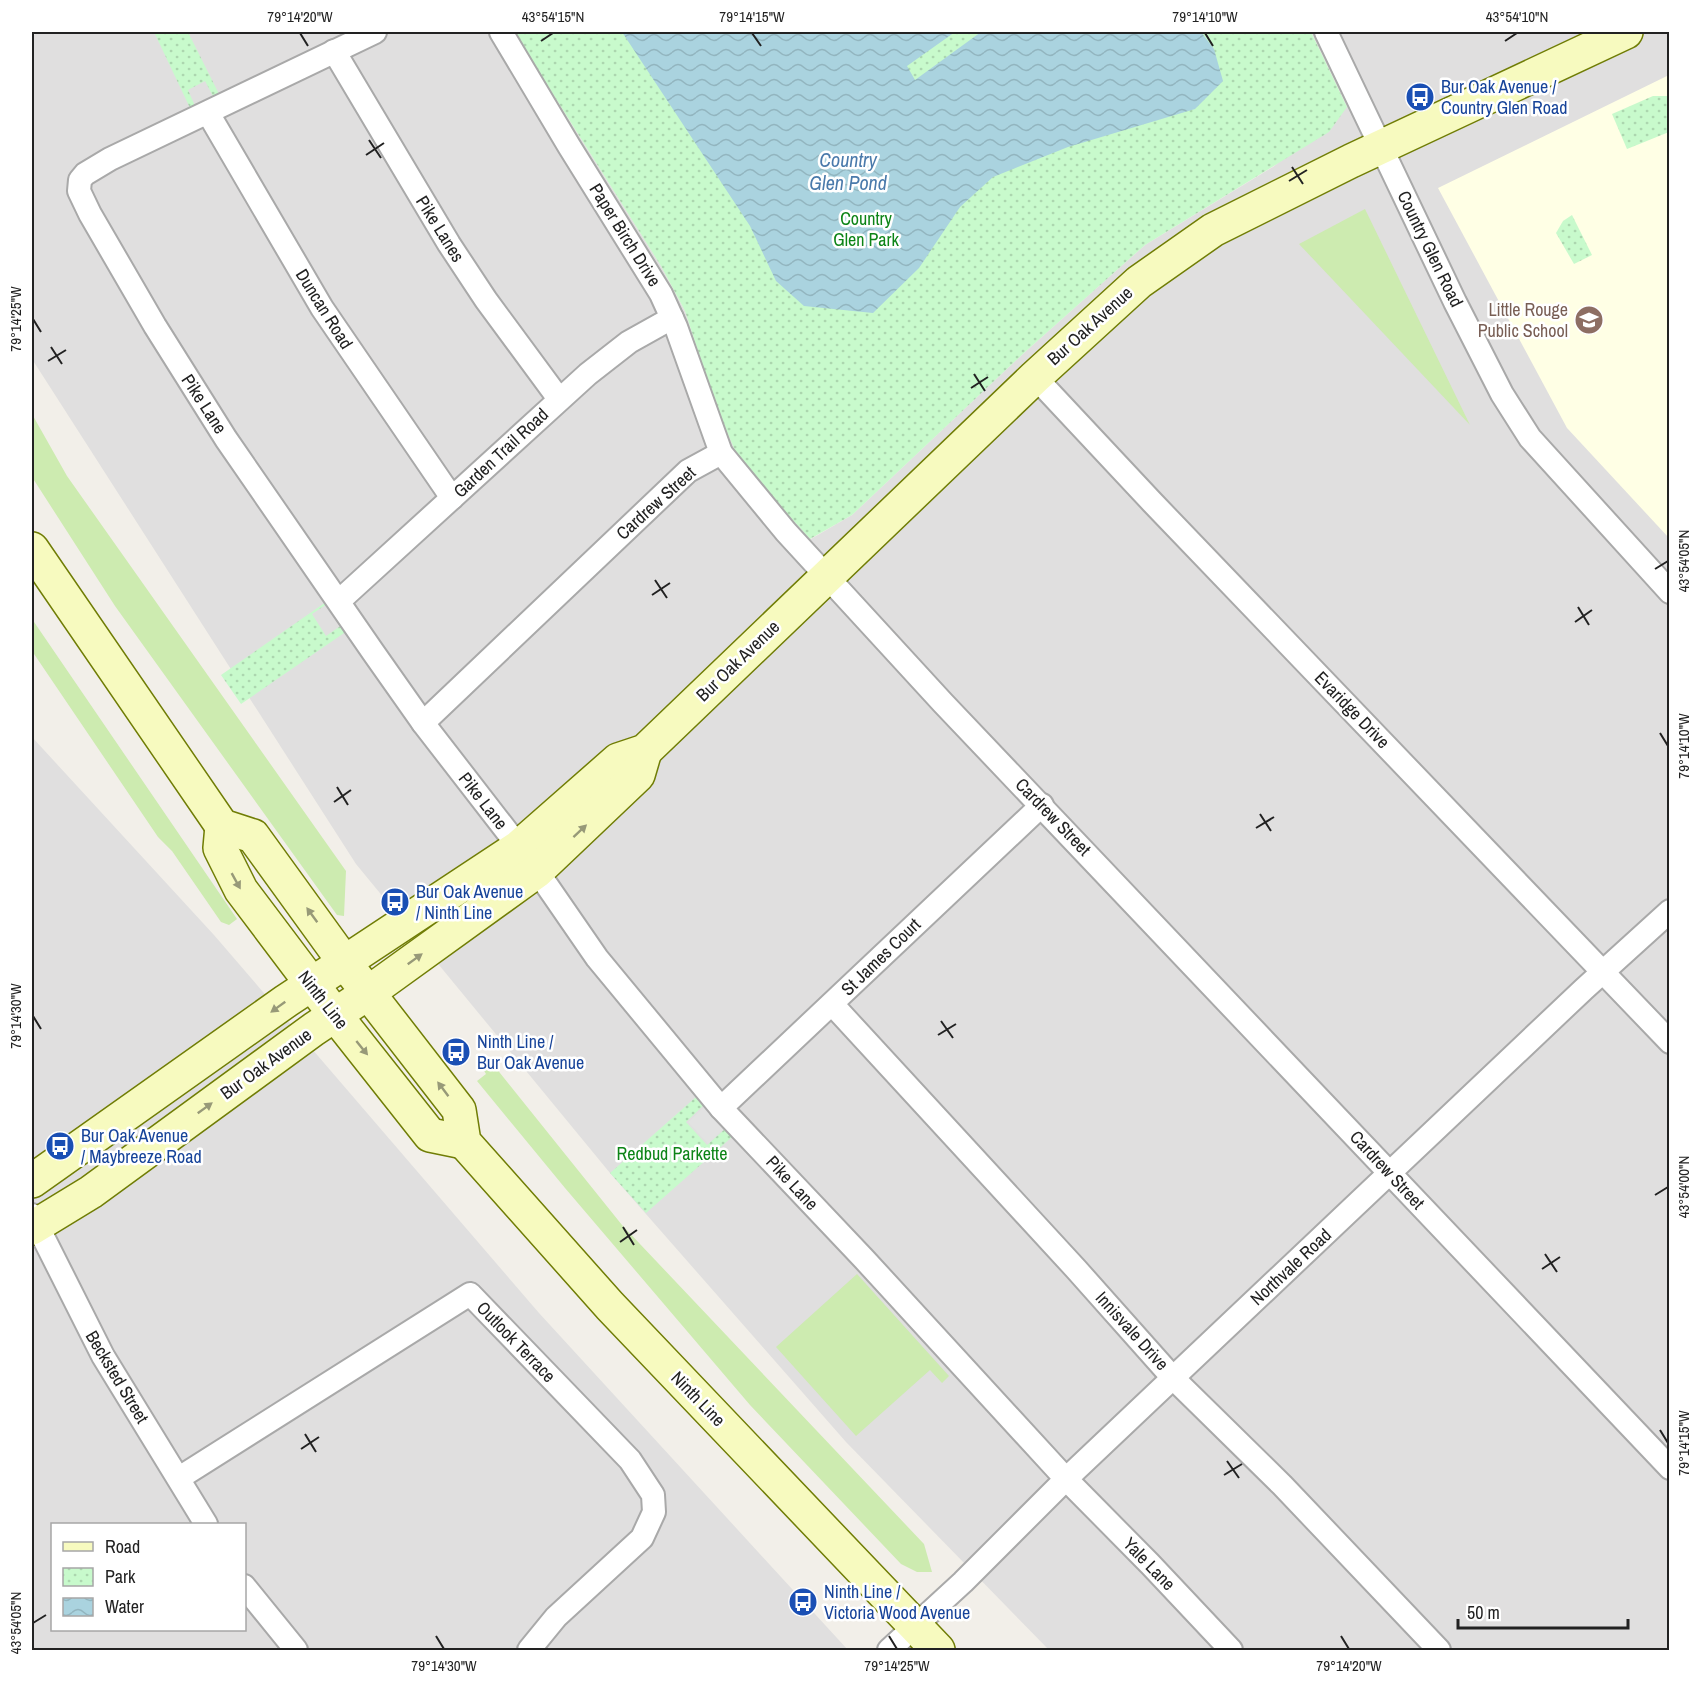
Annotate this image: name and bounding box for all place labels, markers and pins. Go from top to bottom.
place label: Bur Oak Avenue / Country Glen Road [1441,74,1567,120]
bus stop icon: Bur Oak Avenue / Country Glen Road [1404,81,1436,113]
place label: Little Rouge Public School [1478,297,1568,343]
school or university icon: Little Rouge Public School [1573,304,1605,336]
place label: Bur Oak Avenue / Ninth Line [416,879,523,925]
bus stop icon: Bur Oak Avenue / Ninth Line [379,886,411,918]
place label: Ninth Line / Bur Oak Avenue [477,1029,584,1075]
bus stop icon: Ninth Line / Bur Oak Avenue [440,1036,472,1068]
place label: Bur Oak Avenue / Maybreeze Road [81,1123,202,1169]
bus stop icon: Bur Oak Avenue / Maybreeze Road [44,1130,76,1162]
place label: Ninth Line / Victoria Wood Avenue [824,1579,970,1625]
bus stop icon: Ninth Line / Victoria Wood Avenue [787,1586,819,1618]

